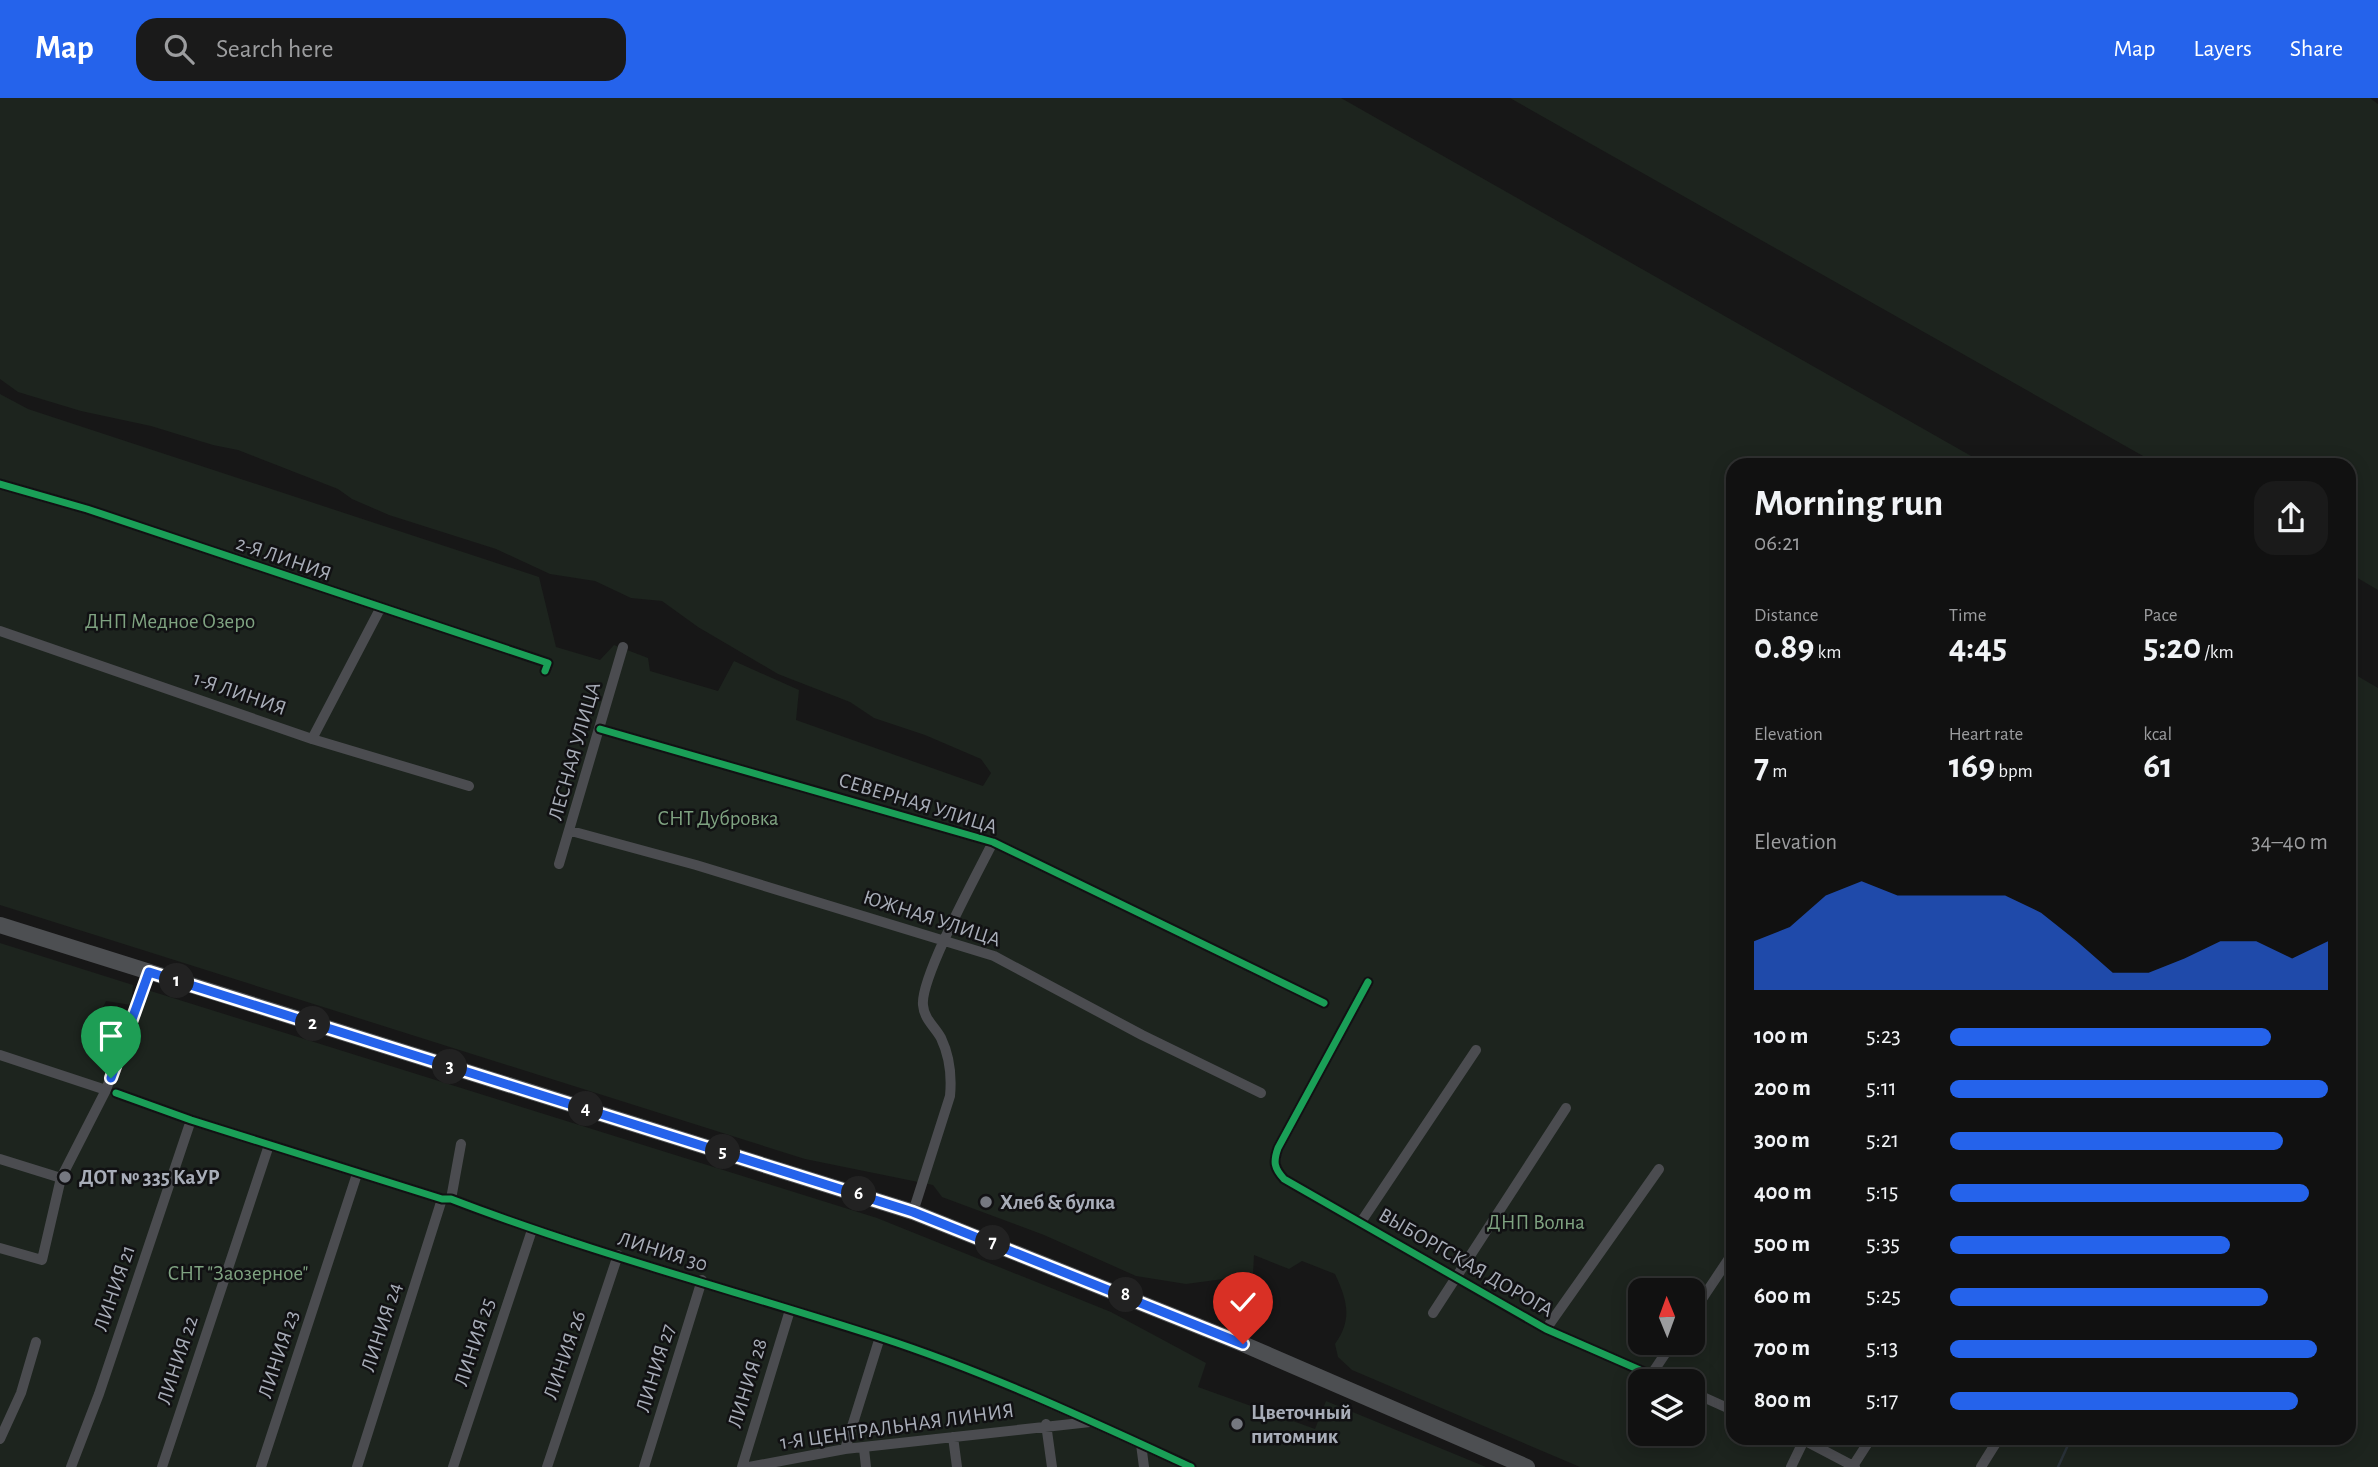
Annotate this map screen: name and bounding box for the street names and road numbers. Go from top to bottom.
street label: 2-Я ЛИНИЯ [233,532,334,585]
street label: 1-Я ЛИНИЯ [191,668,289,719]
street label: ЛЕСНАЯ УЛИЦА [545,680,604,823]
street label: СЕВЕРНАЯ УЛИЦА [836,769,1000,838]
street label: ЮЖНАЯ УЛИЦА [861,886,1003,951]
street label: ВЫБОРГСКАЯ ДОРОГА [1375,1204,1557,1321]
street label: ЛИНИЯ 30 [616,1228,710,1275]
street label: ЛИНИЯ 21 [90,1242,139,1334]
street label: ЛИНИЯ 24 [357,1280,406,1374]
street label: ЛИНИЯ 25 [450,1296,499,1389]
street label: ЛИНИЯ 23 [254,1308,303,1401]
street label: ЛИНИЯ 26 [540,1308,589,1402]
street label: ЛИНИЯ 22 [153,1313,202,1407]
street label: ЛИНИЯ 27 [632,1321,679,1415]
street label: ЛИНИЯ 28 [724,1336,771,1430]
street label: 1-Я ЦЕНТРАЛЬНАЯ ЛИНИЯ [779,1400,1015,1453]

